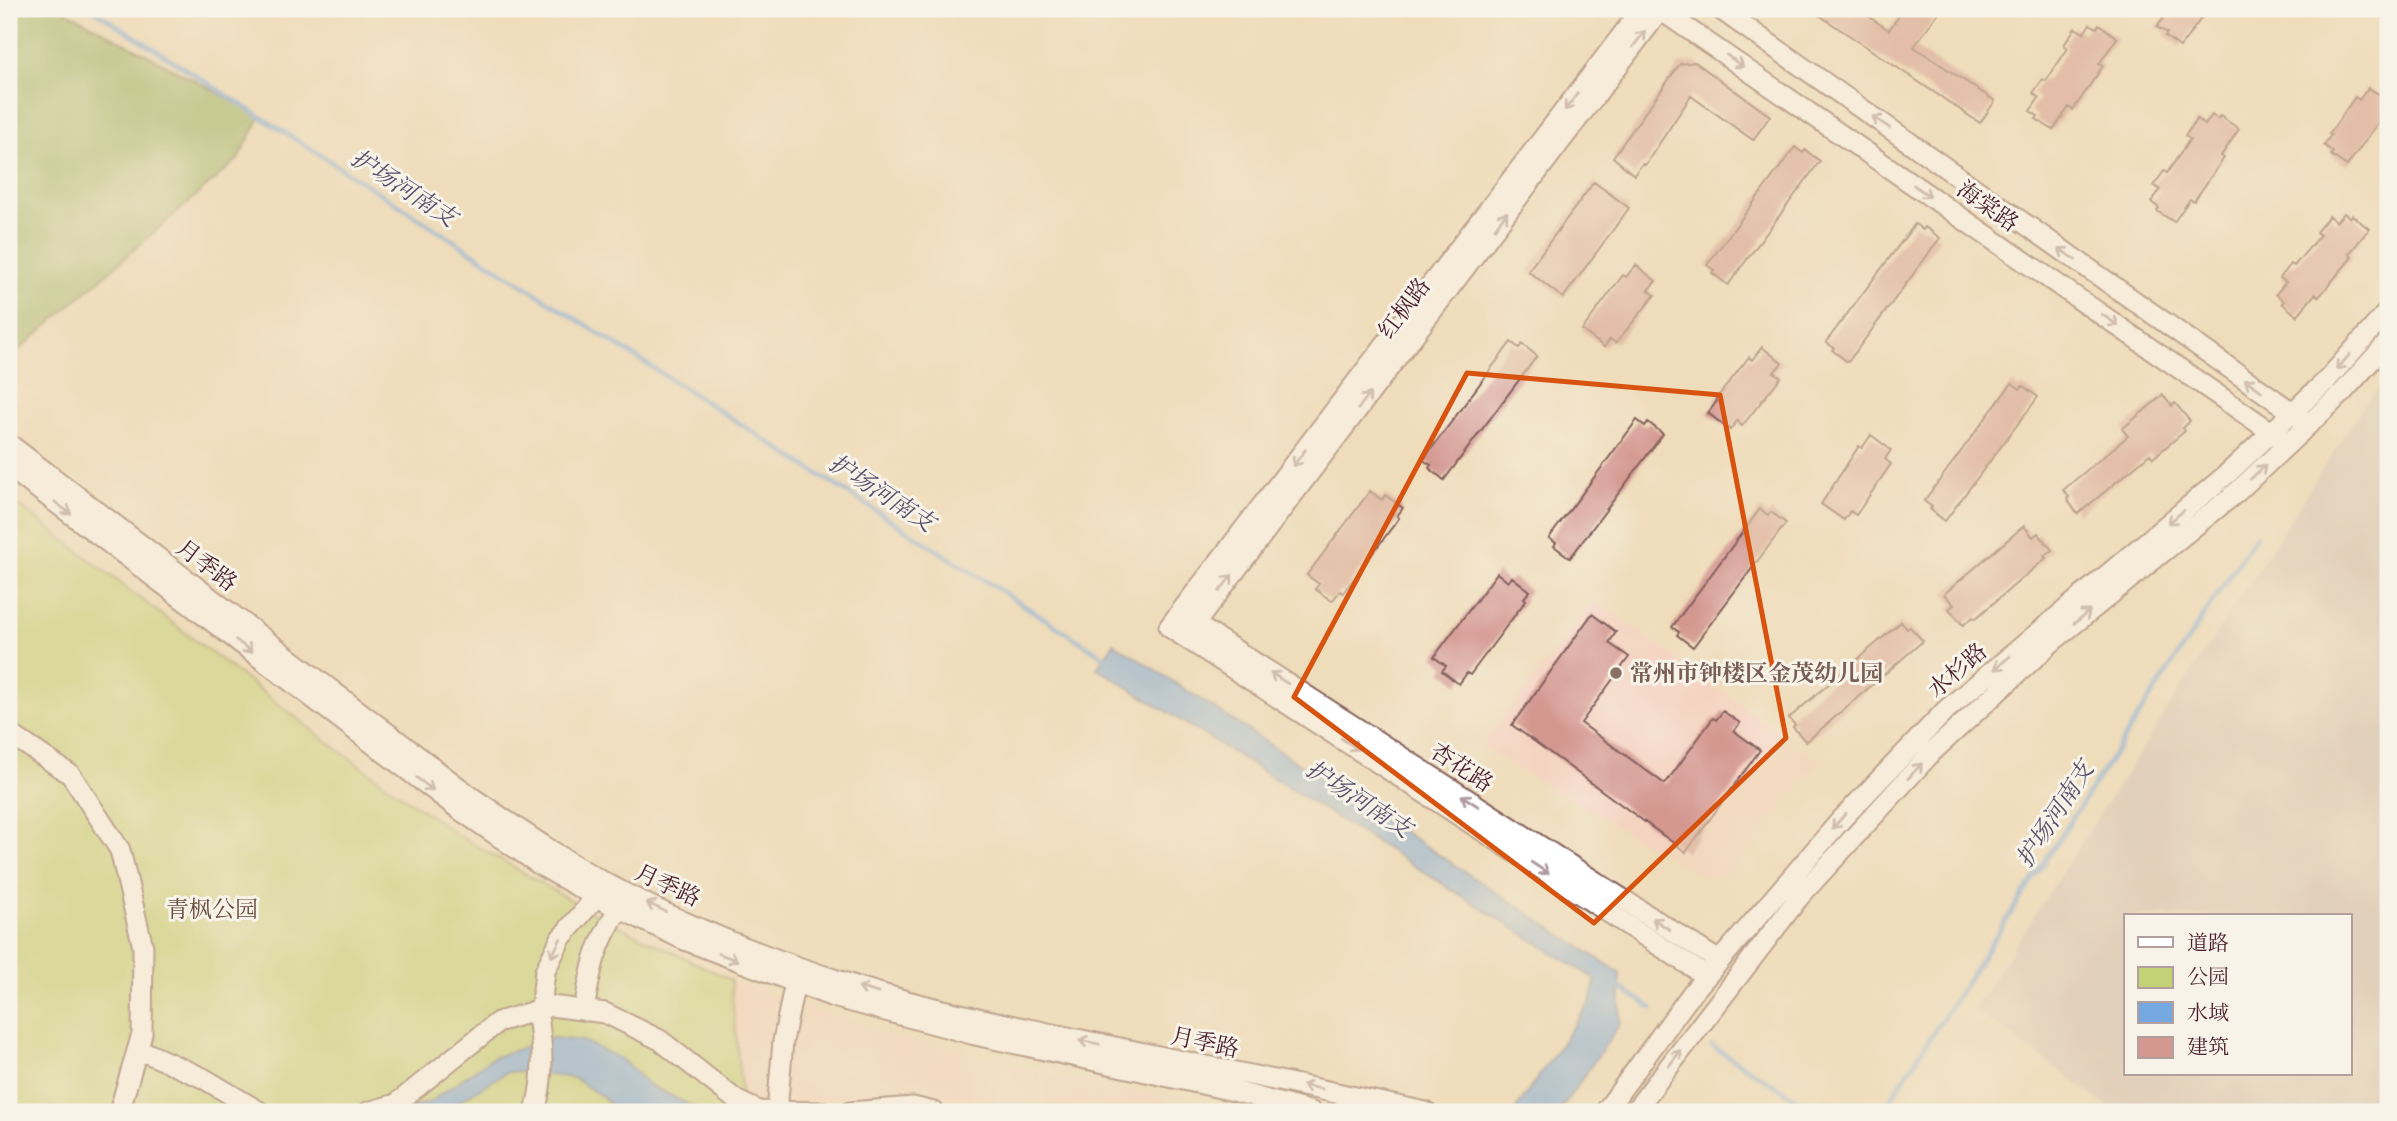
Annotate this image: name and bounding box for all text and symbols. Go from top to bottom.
one-way arrow [1631,30,1646,48]
one-way arrow [1725,54,1744,68]
one-way arrow [1564,92,1578,111]
one-way arrow [1872,115,1891,130]
water label: 护场河南支 [345,144,464,236]
street label: 海棠路 [1951,176,2024,238]
one-way arrow [1912,184,1932,198]
one-way arrow [1494,211,1509,230]
one-way arrow [2058,246,2077,261]
street label: 红枫路 [1373,273,1437,345]
one-way arrow [2100,313,2119,327]
one-way arrow [2335,353,2351,371]
one-way arrow [2244,377,2263,392]
one-way arrow [1356,393,1371,411]
one-way arrow [1291,448,1306,466]
water label: 护场河南支 [823,449,942,541]
one-way arrow [2249,464,2266,481]
one-way arrow [53,501,72,515]
one-way arrow [2168,509,2186,524]
street label: 月季路 [170,534,242,598]
one-way arrow [1219,574,1234,592]
one-way arrow [2073,610,2091,625]
street label: 水杉路 [1922,638,1993,704]
one-way arrow [234,639,253,653]
one-way arrow [1994,655,2012,671]
place label: 常州市钟楼区金茂幼儿园 [1630,660,1883,688]
marker: 常州市钟楼区金茂幼儿园 [1608,665,1624,681]
one-way arrow [1270,671,1289,685]
one-way arrow [1339,737,1359,751]
street label: 杏花路 [1425,737,1498,798]
water label: 护场河南支 [2011,754,2103,873]
water label: 护场河南支 [1300,755,1419,847]
one-way arrow [1906,763,1923,780]
one-way arrow [415,776,434,791]
one-way arrow [1461,794,1481,808]
one-way arrow [1832,812,1848,830]
street label: 月季路 [630,859,705,913]
one-way arrow [1530,861,1549,876]
park label: 青枫公园 [166,896,258,924]
one-way arrow [646,900,667,913]
legend [2124,914,2352,1076]
one-way arrow [1652,917,1672,931]
text: 道路 [2187,931,2229,957]
one-way arrow [549,937,563,958]
one-way arrow [716,951,738,964]
text: 公园 [2187,965,2229,991]
one-way arrow [857,983,879,995]
text: 水域 [2187,1001,2229,1027]
street label: 月季路 [1168,1022,1241,1064]
one-way arrow [1078,1034,1101,1048]
text: 建筑 [2187,1035,2229,1061]
one-way arrow [1668,1049,1683,1068]
one-way arrow [1301,1080,1324,1093]

